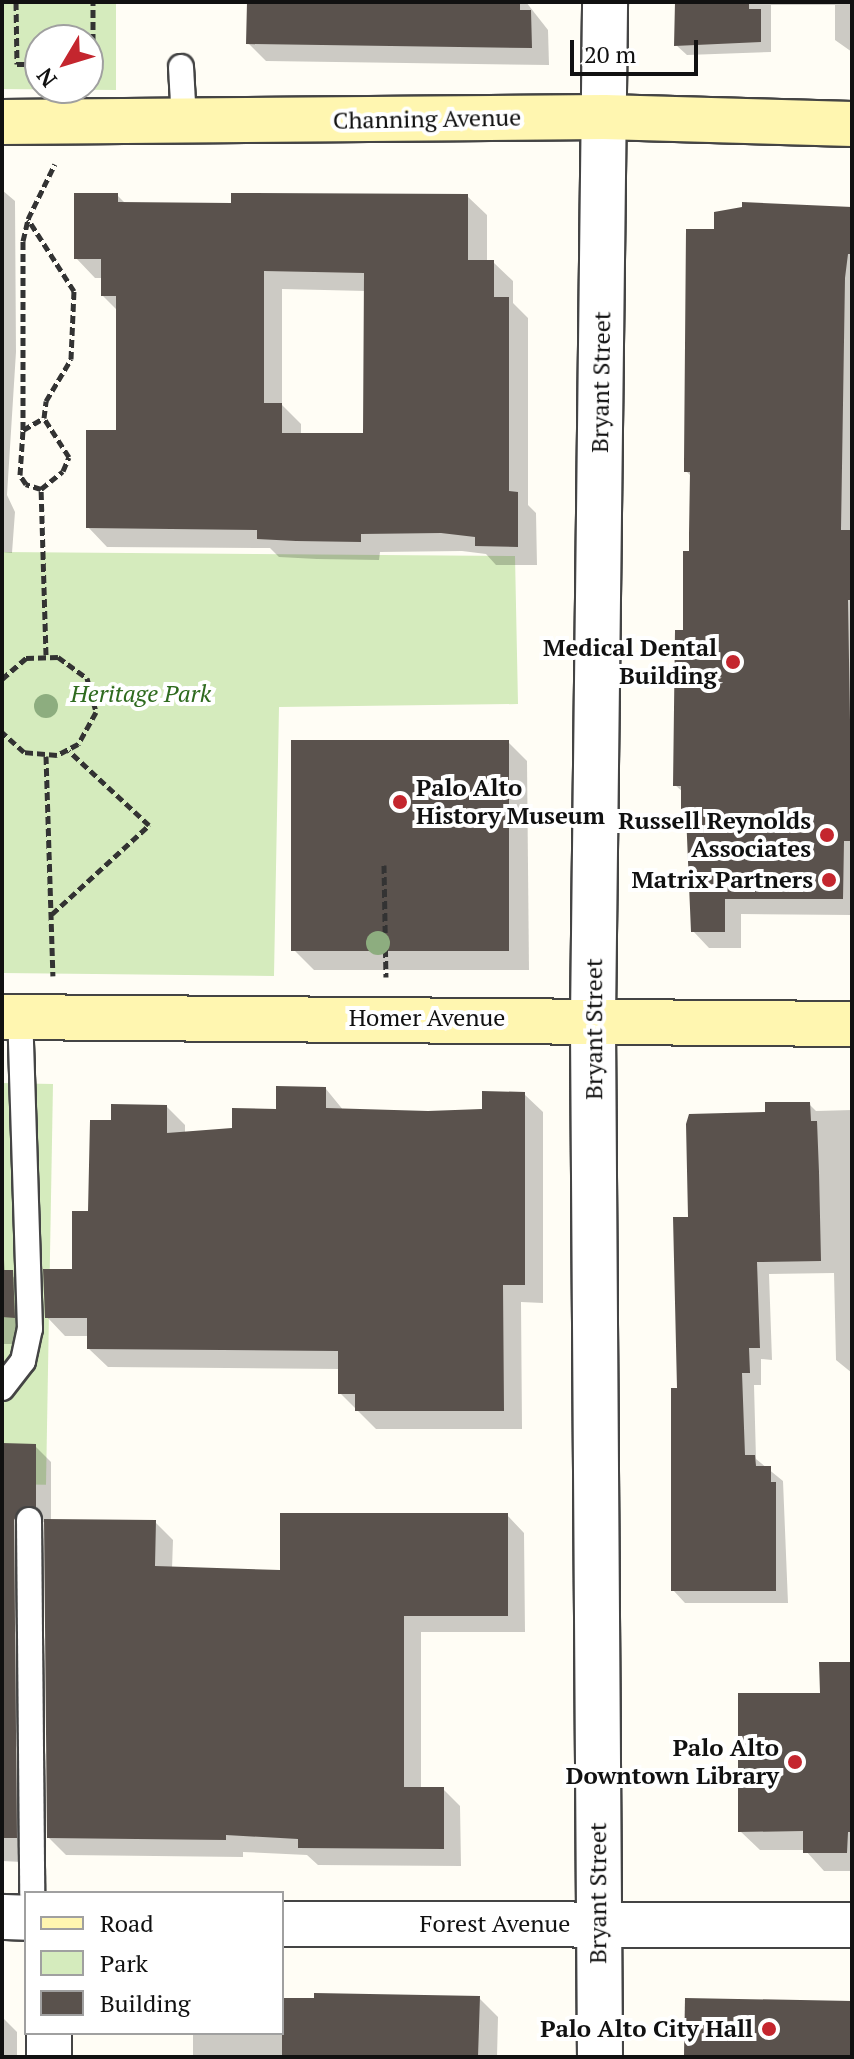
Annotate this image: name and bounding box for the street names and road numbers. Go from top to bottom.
street label: Channing Avenue [332,103,522,135]
street label: Bryant Street [585,311,617,453]
street label: Bryant Street [580,958,608,1100]
street label: Homer Avenue [348,1004,506,1032]
street label: Bryant Street [584,1822,612,1964]
street label: Forest Avenue [419,1910,571,1938]

